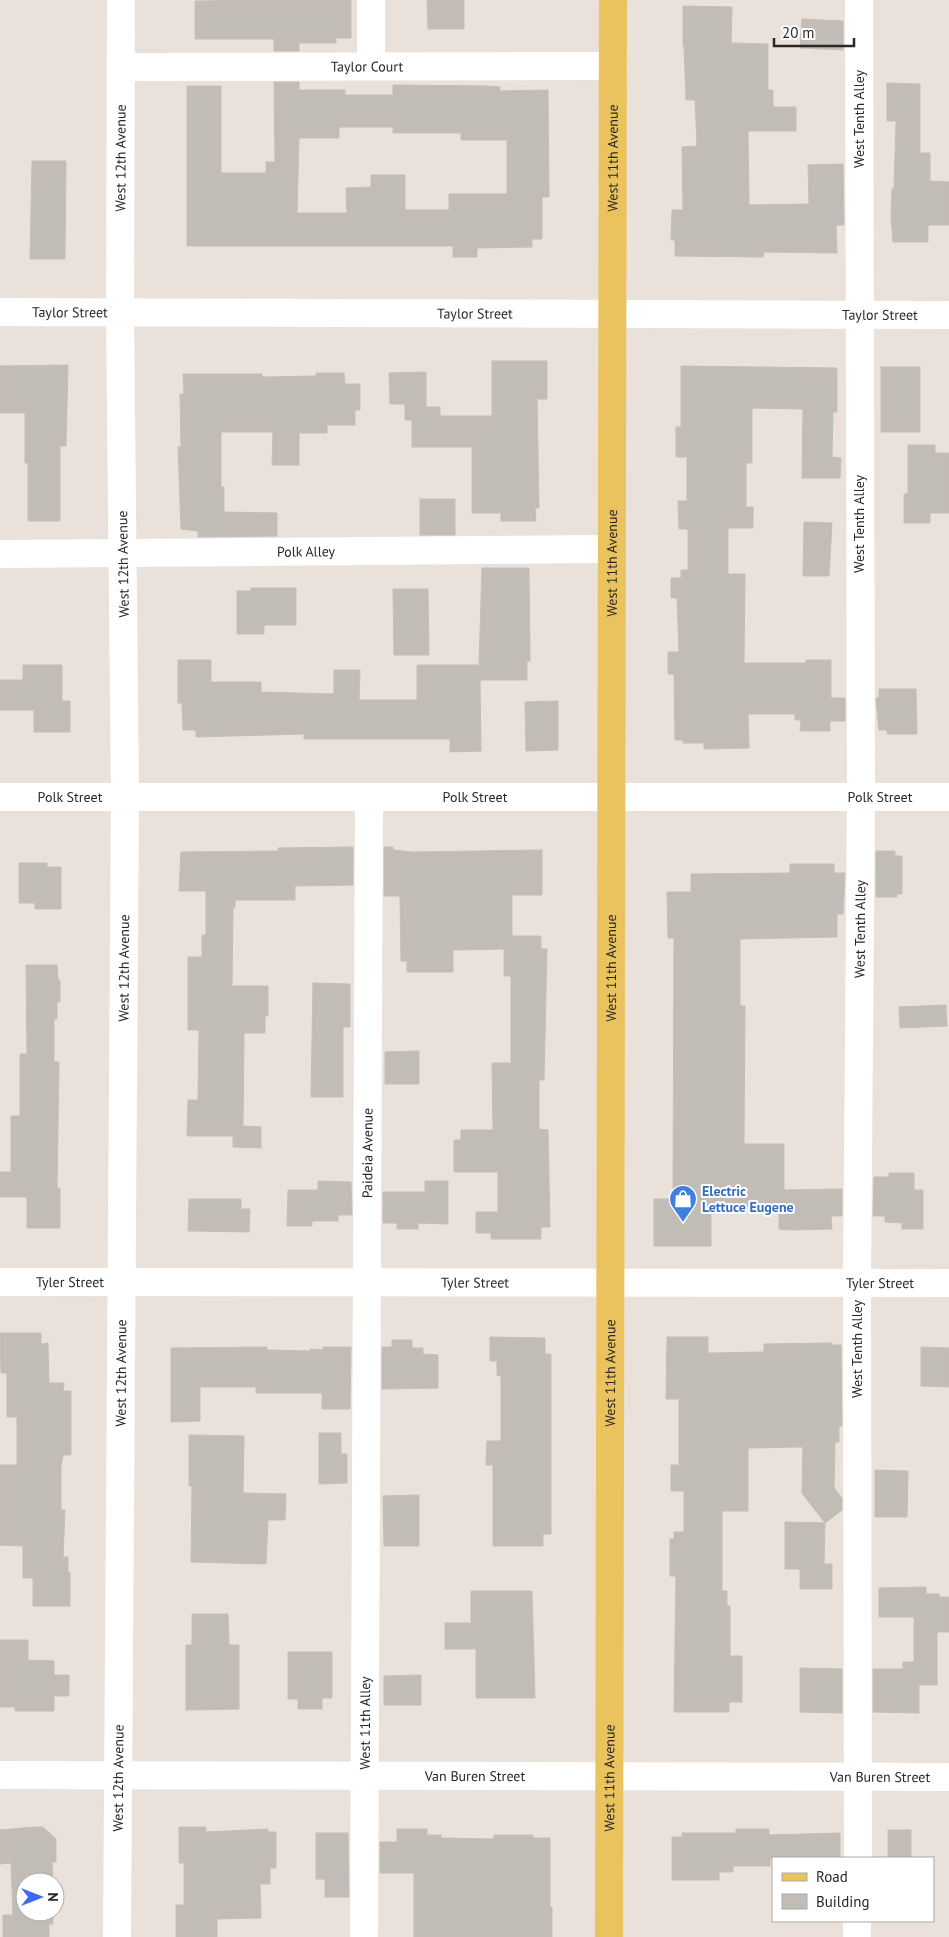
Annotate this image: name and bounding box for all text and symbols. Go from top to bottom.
scale bar [774,15,854,47]
text: 20 m [782,23,815,42]
street label: Taylor Court [331,57,403,76]
street label: West Tenth Alley [850,69,868,168]
street label: West 12th Avenue [111,104,130,212]
street label: West 11th Avenue [604,104,622,212]
street label: Taylor Street [32,303,108,321]
street label: Taylor Street [437,304,513,323]
street label: Taylor Street [842,306,918,324]
street label: West Tenth Alley [850,474,868,573]
street label: West 11th Avenue [603,509,621,617]
street label: West 12th Avenue [113,510,133,618]
street label: Polk Alley [277,542,336,561]
street label: Polk Street [38,788,103,806]
street label: Polk Street [443,788,508,806]
street label: Polk Street [848,788,913,806]
street label: West Tenth Alley [851,879,869,978]
street label: West 12th Avenue [114,914,133,1022]
street label: West 11th Avenue [602,914,620,1022]
street label: Paideia Avenue [358,1108,377,1198]
place label: Electric Lettuce Eugene [702,1182,794,1216]
shop icon: Electric Lettuce Eugene [668,1184,698,1223]
street label: Tyler Street [36,1273,104,1291]
street label: Tyler Street [441,1273,509,1292]
street label: Tyler Street [846,1274,914,1292]
street label: West Tenth Alley [848,1299,866,1398]
street label: West 12th Avenue [112,1319,130,1427]
street label: West 11th Avenue [601,1319,619,1427]
street label: West 11th Alley [356,1676,374,1770]
street label: West 12th Avenue [109,1724,127,1832]
street label: West 11th Avenue [600,1724,618,1832]
street label: Van Buren Street [424,1767,526,1785]
street label: Van Buren Street [829,1768,931,1786]
legend [772,1857,934,1922]
text: Road [816,1867,848,1886]
north arrow [15,1872,65,1922]
text: N [44,1892,62,1902]
text: Building [816,1892,870,1911]

